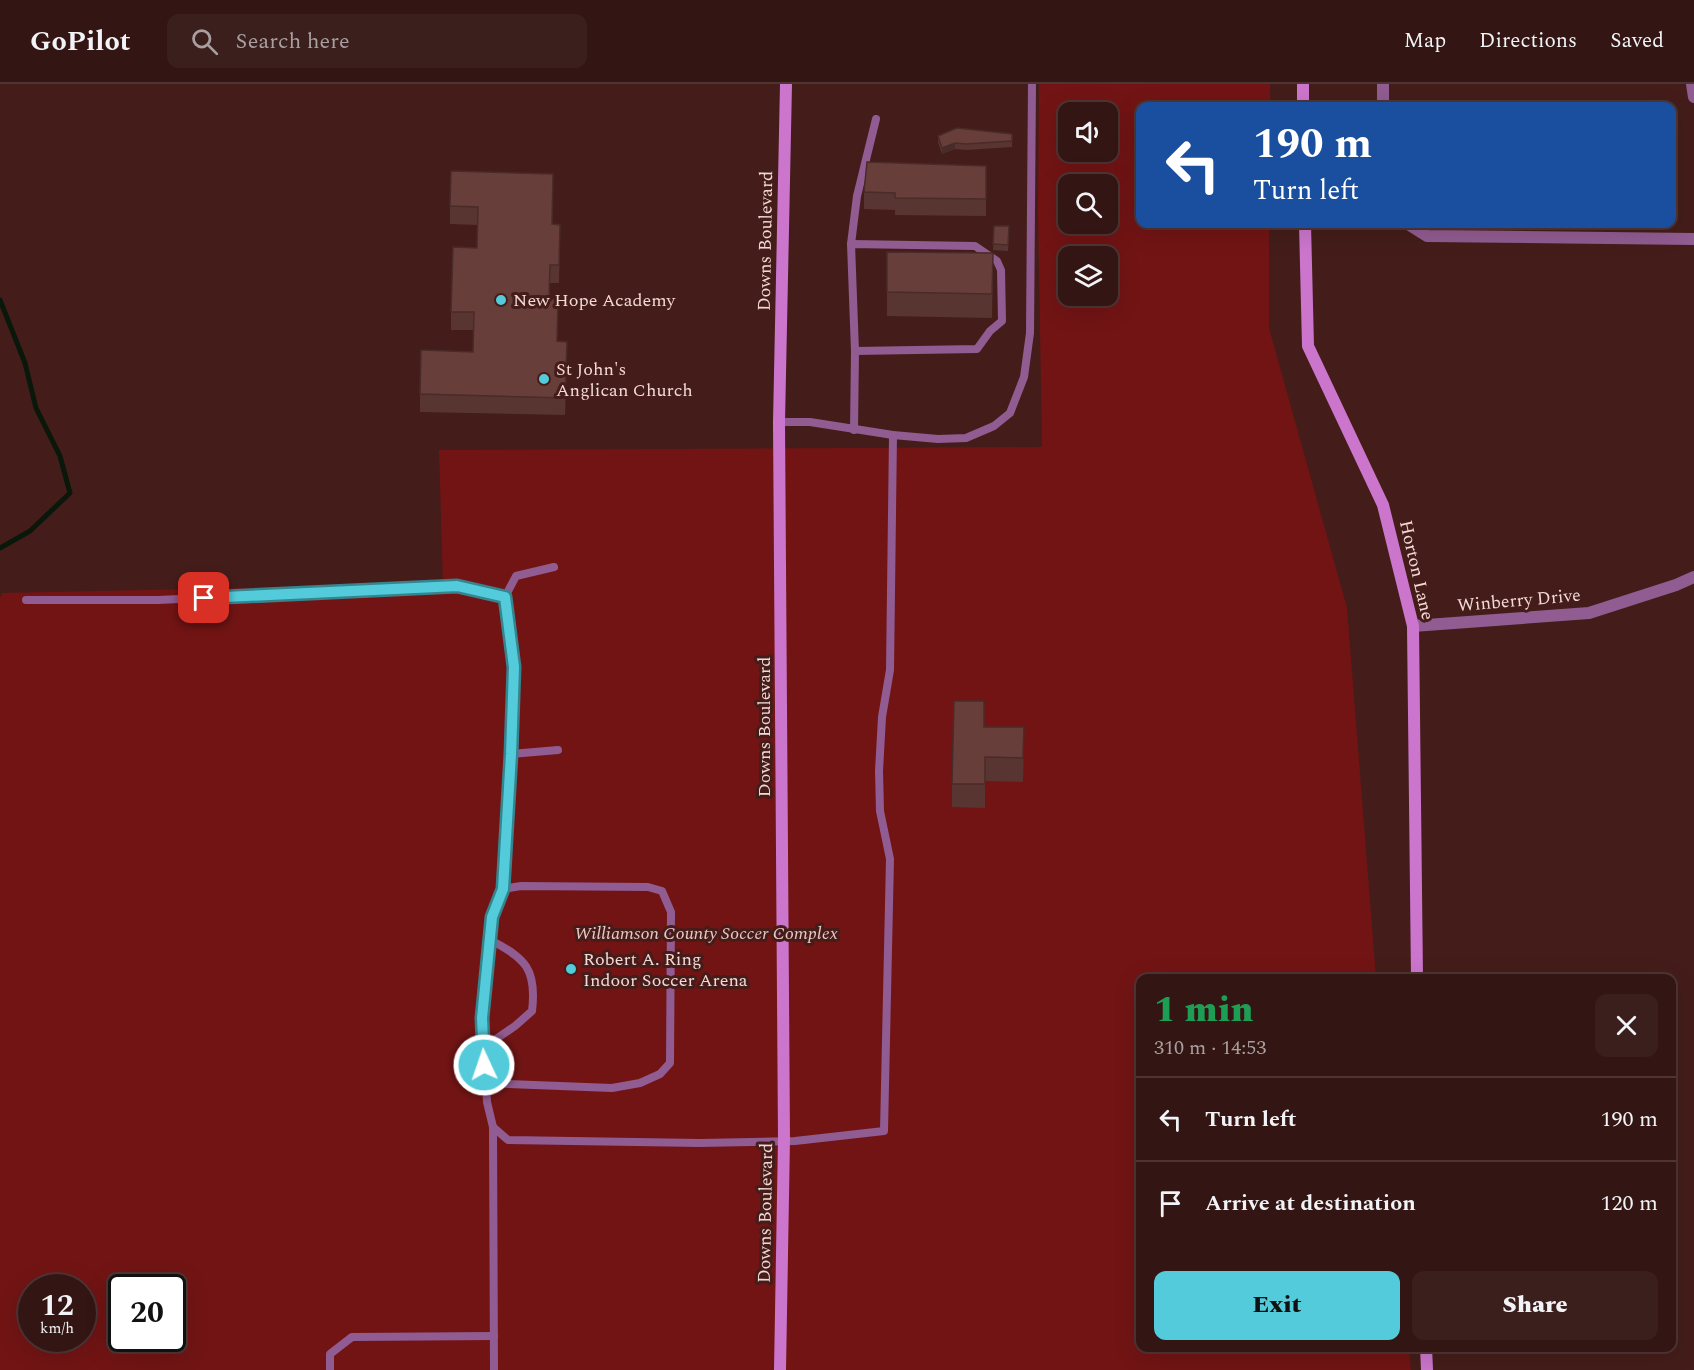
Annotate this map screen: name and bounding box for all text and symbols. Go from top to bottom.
search box [167,14,587,68]
text: GoPilot [30,20,131,63]
icon: search [188,25,221,58]
text: Search here [236,25,350,58]
text: Map [1404,25,1446,57]
text: Directions [1479,25,1577,57]
text: Saved [1610,25,1664,57]
map controls [1058,102,1118,306]
button: sound [1058,102,1118,162]
text: 190 m [1253,113,1372,176]
icon: left [1154,126,1232,204]
text: Turn left [1253,170,1359,212]
street label: Downs Boulevard [751,171,780,311]
button: search [1058,174,1118,234]
button: layers [1058,246,1118,306]
place label: New Hope Academy [513,287,677,314]
marker: New Hope Academy [494,293,508,307]
place label: St John's Anglican Church [556,356,693,404]
marker: St John's Anglican Church [537,372,551,386]
street label: Horton Lane [1392,517,1441,623]
pin [178,572,229,623]
icon: arrive [187,581,220,614]
street label: Winberry Drive [1456,582,1582,619]
street label: Downs Boulevard [751,657,778,797]
park label: Williamson County Soccer Complex [574,920,838,947]
place label: Robert A. Ring Indoor Soccer Arena [583,946,748,994]
marker: Robert A. Ring Indoor Soccer Arena [564,962,578,976]
text: 1 min [1154,983,1254,1038]
button: close [1595,994,1658,1057]
position arrow [452,1033,516,1097]
text: 310 m · 14:53 [1154,1033,1266,1063]
icon: left [1154,1103,1187,1136]
text: Turn left [1205,1103,1297,1136]
text: 190 m [1601,1103,1658,1136]
street label: Downs Boulevard [751,1143,780,1283]
icon: arrive [1154,1187,1187,1220]
text: Arrive at destination [1205,1187,1416,1220]
text: 120 m [1601,1187,1658,1220]
button: Exit [1154,1271,1400,1340]
button: Share [1412,1271,1658,1340]
speed limit sign: 20 [108,1274,186,1352]
text: 12 [40,1283,74,1329]
text: km/h [40,1317,74,1340]

